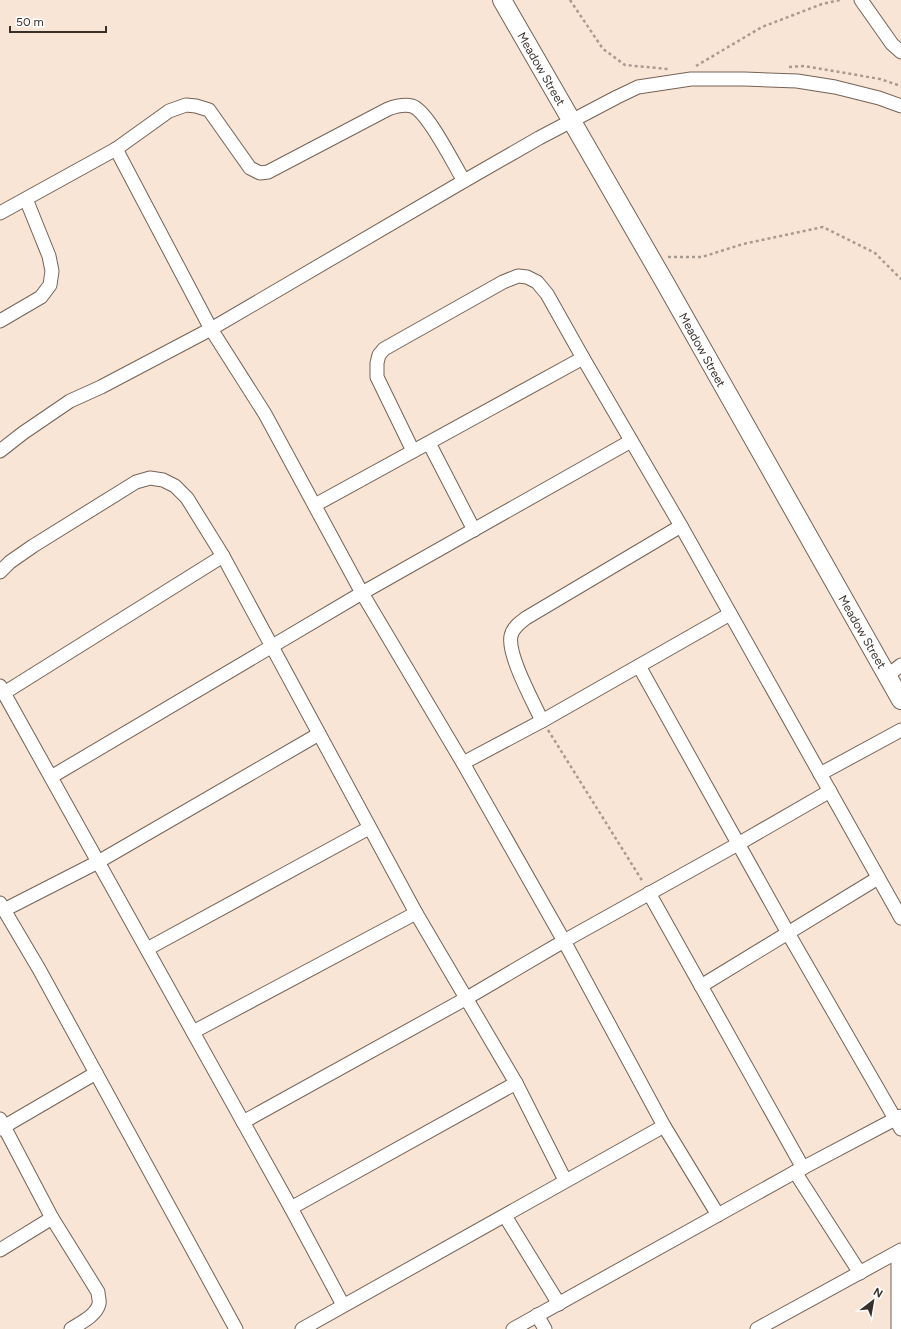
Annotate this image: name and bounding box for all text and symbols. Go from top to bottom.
scale bar [10,8,106,34]
text: 50 m [16,15,44,29]
street label: Meadow Street [514,30,568,109]
street label: Meadow Street [676,310,728,390]
street label: Meadow Street [835,593,889,672]
north arrow [853,1281,893,1321]
text: N [871,1285,885,1301]

